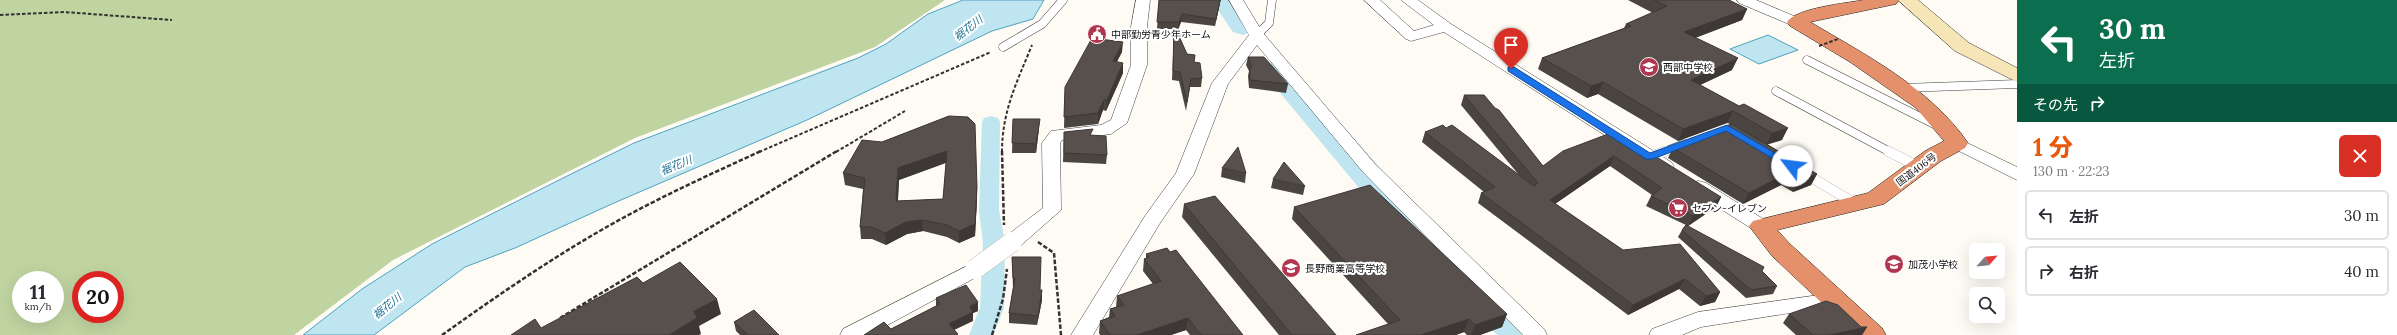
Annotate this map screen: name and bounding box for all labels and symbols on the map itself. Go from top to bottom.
water label: 裾花川 [951,12,986,44]
public building icon: 中部勤労青少年ホーム [1086,23,1108,45]
place label: 中部勤労青少年ホーム [1111,28,1211,41]
pin [1494,28,1528,69]
school or university icon: 西部中学校 [1638,56,1660,78]
place label: 西部中学校 [1663,61,1713,74]
position arrow [1771,145,1813,187]
street label: 国道406号 [1893,150,1939,189]
water label: 裾花川 [658,152,695,178]
supermarket icon: セブン-イレブン [1667,197,1689,219]
place label: セブン-イレブン [1692,202,1767,215]
north arrow [1969,243,2005,279]
school or university icon: 加茂小学校 [1883,253,1905,275]
school or university icon: 長野商業高等学校 [1280,257,1302,279]
place label: 加茂小学校 [1908,258,1958,271]
place label: 長野商業高等学校 [1305,262,1385,275]
speed limit sign: 20 [72,271,124,323]
water label: 裾花川 [370,290,405,322]

